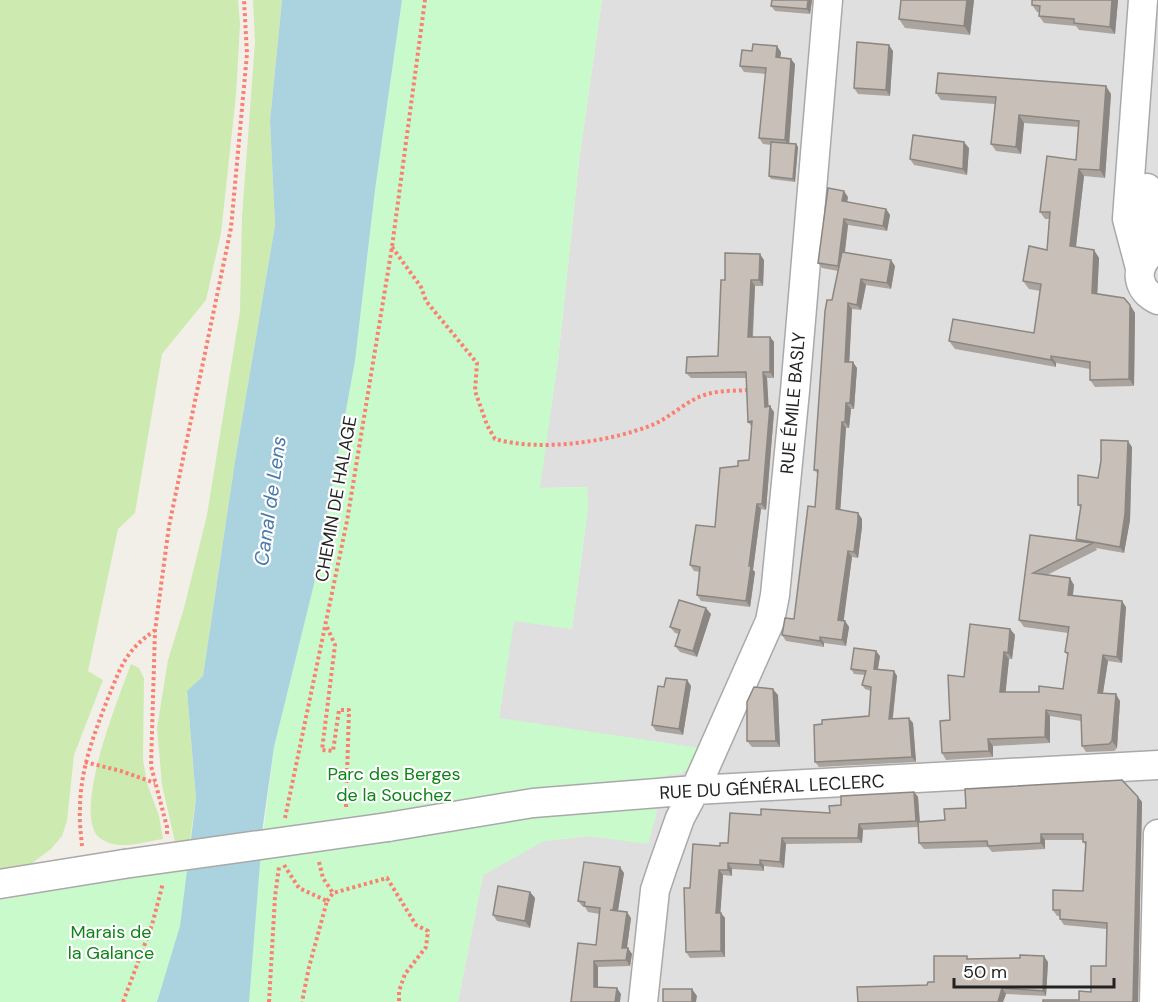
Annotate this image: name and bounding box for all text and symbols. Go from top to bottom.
street label: RUE ÉMILE BASLY [775,330,811,475]
street label: CHEMIN DE HALAGE [310,414,362,584]
water label: Canal de Lens [248,434,292,568]
park label: Parc des Berges de la Souchez [327,762,461,807]
street label: RUE DU GÉNÉRAL LECLERC [659,769,885,805]
park label: Marais de la Galance [68,920,154,965]
scale bar [954,951,1114,989]
text: 50 m [963,960,1007,984]

